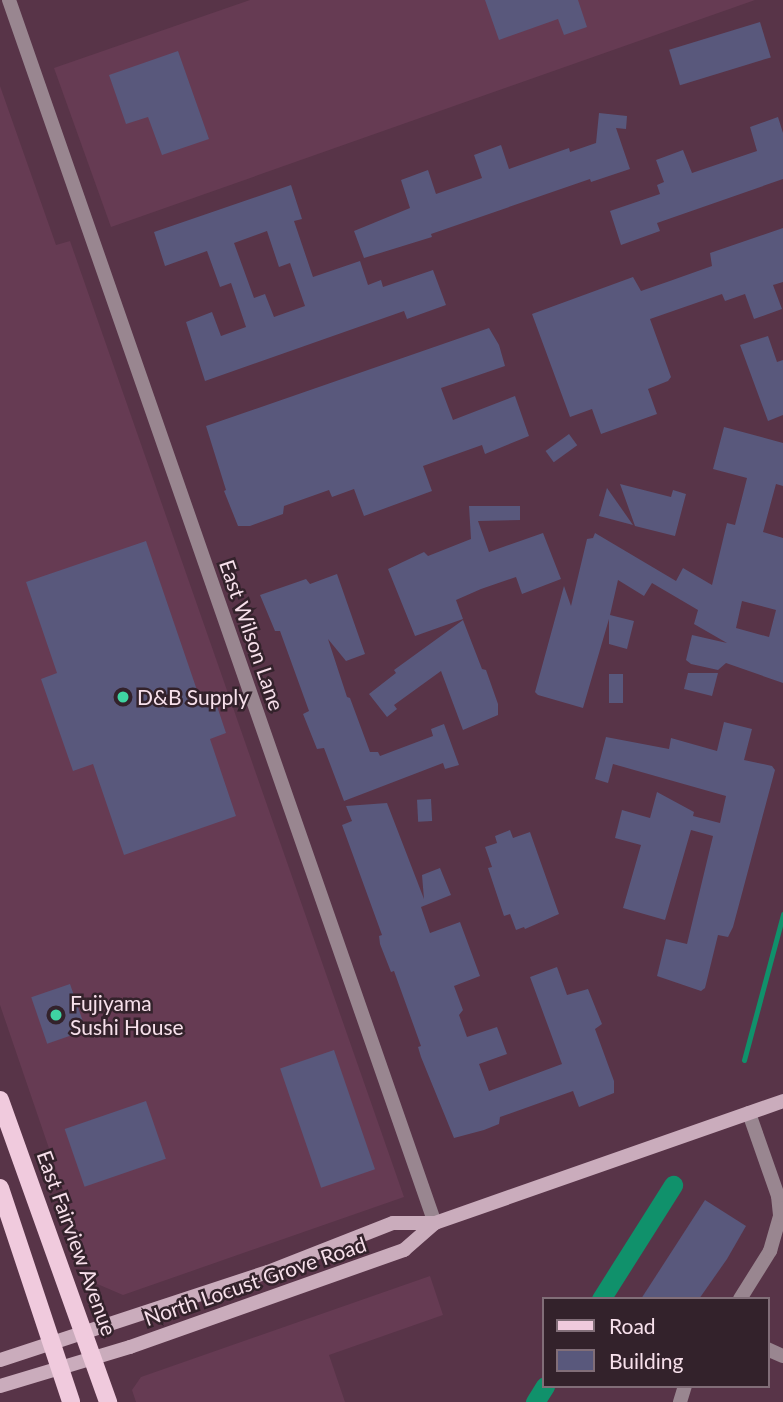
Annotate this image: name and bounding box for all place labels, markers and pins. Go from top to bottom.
place label: D&B Supply [137,684,249,710]
marker: D&B Supply [115,689,131,705]
place label: Fujiyama Sushi House [70,990,184,1040]
marker: Fujiyama Sushi House [48,1007,64,1023]

